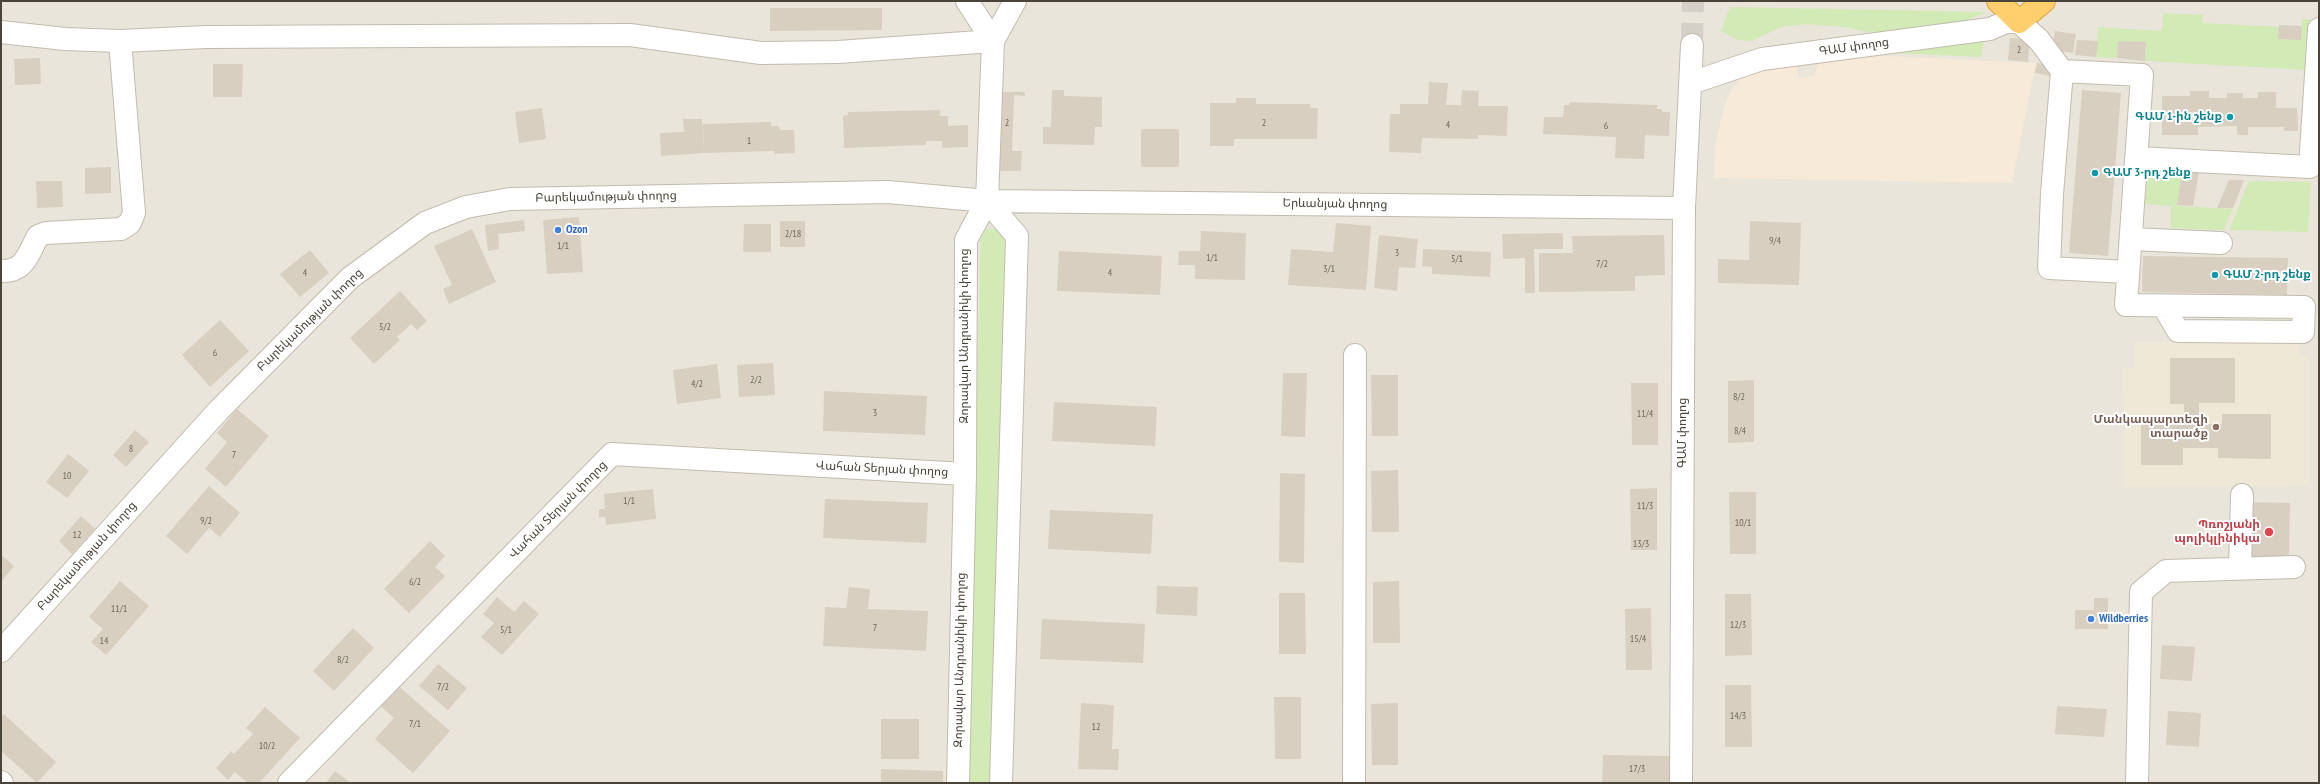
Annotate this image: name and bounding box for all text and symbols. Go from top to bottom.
street label: ԳԱՄ փողոց [1818,35,1890,59]
house number: 2 [2017,44,2021,56]
place label: ԳԱՄ 1-ին շենք [2135,110,2222,124]
marker: ԳԱՄ 1-ին շենք [2225,112,2235,122]
house number: 2 [1005,117,1009,129]
house number: 2 [1262,117,1266,129]
house number: 4 [1446,119,1450,131]
house number: 6 [1604,120,1608,132]
house number: 1 [747,135,751,147]
place label: ԳԱՄ 3-րդ շենք [2103,166,2191,180]
marker: ԳԱՄ 3-րդ շենք [2090,168,2100,178]
street label: Բարեկամության փողոց [535,189,677,205]
street label: Երևանյան փողոց [1282,196,1388,212]
place label: Ozon [566,223,588,237]
marker: Ozon [553,225,563,235]
house number: 2/18 [785,228,801,240]
house number: 9/4 [1769,235,1781,247]
house number: 1/1 [557,240,569,252]
house number: 3 [1395,247,1399,259]
street label: Զորավար Անդրանիկի փողոց [958,248,972,424]
house number: 1/1 [1206,252,1218,264]
house number: 5/1 [1451,253,1463,265]
house number: 7/2 [1596,258,1608,270]
house number: 3/1 [1323,263,1335,275]
street label: Բարեկամության փողոց [254,266,366,374]
house number: 4 [303,267,307,279]
house number: 4 [1108,267,1112,279]
place label: ԳԱՄ 2-րդ շենք [2223,268,2311,282]
marker: ԳԱՄ 2-րդ շենք [2210,270,2220,280]
house number: 5/2 [379,321,391,333]
house number: 6 [213,347,217,359]
house number: 2/2 [750,374,762,386]
house number: 4/2 [691,378,703,390]
house number: 8/2 [1733,391,1745,403]
street label: ԳԱՄ փողոց [1676,398,1690,468]
house number: 3 [873,407,877,419]
house number: 11/4 [1637,408,1653,420]
place label: Մանկապարտեզի տարածք [2094,413,2208,441]
marker: Մանկապարտեզի տարածք [2211,422,2221,432]
house number: 8/4 [1734,425,1746,437]
house number: 8 [129,443,133,455]
house number: 7 [232,449,236,461]
street label: Վահան Տերյան փողոց [506,458,610,562]
street label: Վահան Տերյան փողոց [815,458,949,480]
house number: 10 [63,470,71,482]
house number: 1/1 [623,495,635,507]
street label: Բարեկամության փողոց [34,499,140,613]
house number: 11/3 [1637,500,1653,512]
house number: 9/2 [200,515,212,527]
house number: 10/1 [1735,517,1751,529]
place label: Պռոշյանի պոլիկլինիկա [2174,518,2260,546]
marker: Պռոշյանի պոլիկլինիկա [2263,526,2275,538]
house number: 12 [73,529,81,541]
house number: 13/3 [1633,538,1649,550]
street label: Զորավար Անդրանիկի փողոց [951,572,969,748]
house number: 6/2 [409,576,421,588]
house number: 11/1 [111,603,127,615]
place label: Wildberries [2099,612,2148,626]
marker: Wildberries [2086,614,2096,624]
house number: 12/3 [1730,619,1746,631]
house number: 7 [873,622,877,634]
house number: 5/1 [500,624,512,636]
house number: 15/4 [1630,633,1646,645]
house number: 14 [100,635,108,647]
house number: 8/2 [337,654,349,666]
house number: 7/2 [437,681,449,693]
house number: 14/3 [1730,710,1746,722]
house number: 7/1 [409,718,421,730]
house number: 12 [1092,721,1100,733]
house number: 10/2 [259,740,275,752]
house number: 17/3 [1629,763,1645,775]

